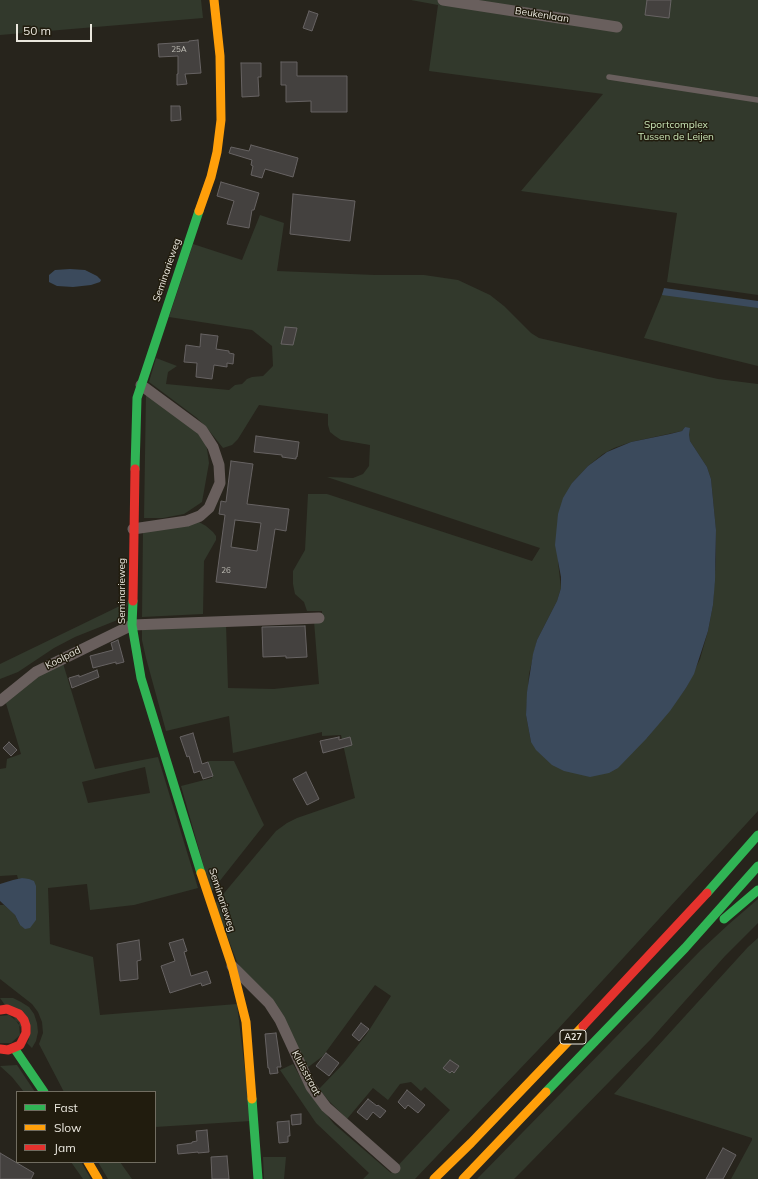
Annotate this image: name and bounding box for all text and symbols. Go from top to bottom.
street label: Beukenlaan [514,5,570,25]
scale bar [18,16,94,42]
text: 50 m [23,23,51,38]
house number: 25A [171,45,187,55]
park label: Sportcomplex Tussen de Leijen [638,119,714,142]
street label: Seminarieweg [151,237,183,303]
street label: Seminarieweg [116,558,128,624]
house number: 26 [221,566,231,576]
street label: Koolpad [43,644,83,672]
street label: Seminarieweg [206,867,238,933]
road number: A27 [560,1030,586,1044]
street label: Kluisstraat [289,1048,323,1098]
legend [16,1091,156,1163]
text: Fast [54,1100,78,1115]
text: Slow [54,1120,82,1135]
text: Jam [54,1140,76,1155]

